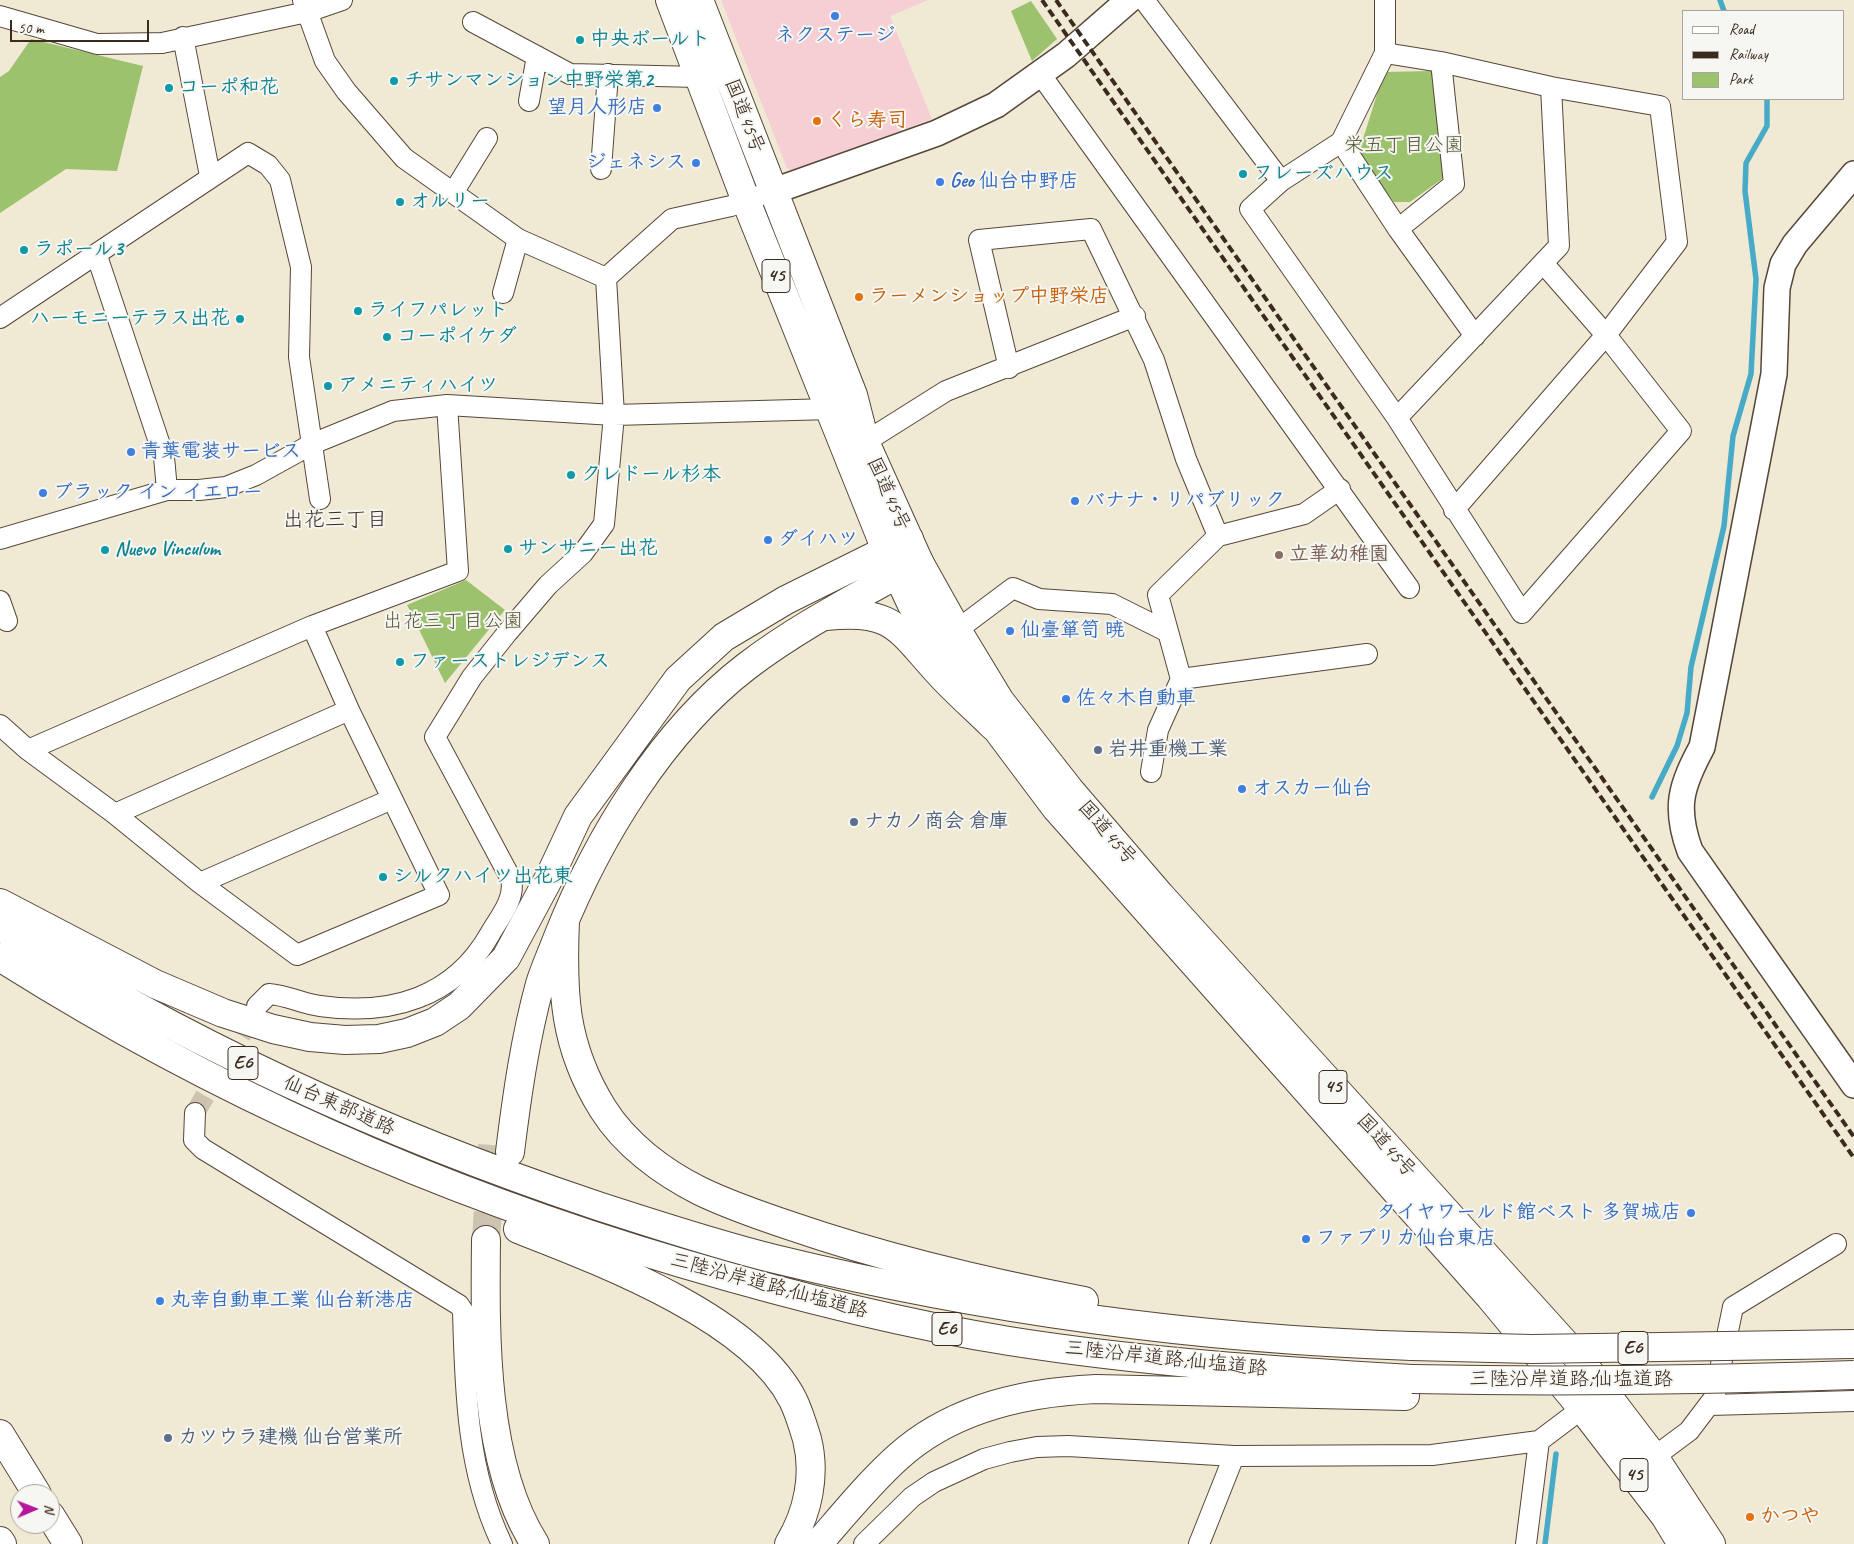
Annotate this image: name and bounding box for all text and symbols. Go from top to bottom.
scale bar [12,10,151,42]
marker: ネクステージ [829,10,841,22]
legend [1682,10,1844,100]
text: 50 m [18,19,44,38]
text: Road [1729,20,1754,39]
place label: ネクステージ [775,24,895,48]
place label: 中央ボールト [590,28,710,52]
marker: 中央ボールト [574,34,586,46]
text: Railway [1729,45,1768,64]
place label: チサンマンション中野栄第2 [404,69,653,93]
text: Park [1729,70,1753,89]
marker: チサンマンション中野栄第2 [388,75,400,87]
street label: 国道45号 [719,75,769,157]
place label: コーポ和花 [179,76,279,100]
marker: コーポ和花 [163,82,175,94]
place label: 望月人形店 [547,96,647,120]
marker: 望月人形店 [651,102,663,114]
place label: くら寿司 [827,109,907,133]
marker: くら寿司 [811,115,823,127]
park label: 栄五丁目公園 [1344,134,1464,158]
place label: ジェネシス [586,151,686,175]
marker: ジェネシス [690,157,702,169]
place label: フレーズハウス [1253,162,1394,186]
marker: フレーズハウス [1237,168,1249,180]
place label: Geo 仙台中野店 [950,170,1079,194]
marker: Geo 仙台中野店 [934,176,946,188]
place label: オルリー [410,190,490,214]
marker: オルリー [394,196,406,208]
place label: ラポール3 [34,238,123,262]
marker: ラポール3 [18,244,30,256]
road number: 45 [762,260,790,292]
place label: ラーメンショップ中野栄店 [869,285,1109,309]
marker: ラーメンショップ中野栄店 [853,291,865,303]
place label: ライフパレット [368,299,508,323]
marker: ライフパレット [352,305,364,317]
place label: ハーモニーテラス出花 [30,307,230,331]
marker: ハーモニーテラス出花 [234,313,246,325]
place label: コーポイケダ [397,325,517,349]
marker: コーポイケダ [381,331,393,343]
place label: アメニティハイツ [338,374,498,398]
marker: アメニティハイツ [322,380,334,392]
place label: 青葉電装サービス [141,440,301,464]
marker: 青葉電装サービス [125,446,137,458]
street label: 国道45号 [861,453,915,535]
place label: クレドール杉本 [581,463,721,487]
marker: クレドール杉本 [565,469,577,481]
place label: ブラック イン イエロー [53,481,263,505]
marker: ブラック イン イエロー [37,487,49,499]
place label: バナナ・リパブリック [1085,489,1285,513]
marker: バナナ・リパブリック [1069,495,1081,507]
district label: 出花三丁目 [283,507,387,533]
place label: ダイハツ [778,528,858,552]
marker: ダイハツ [762,534,774,546]
place label: サンサニー出花 [518,537,658,561]
place label: Nuevo Vinculum [115,538,220,562]
marker: サンサニー出花 [502,543,514,555]
place label: 立華幼稚園 [1289,543,1389,567]
marker: Nuevo Vinculum [99,544,111,556]
marker: 立華幼稚園 [1273,549,1285,561]
park label: 出花三丁目公園 [383,610,523,634]
place label: 仙臺箪笥 暁 [1020,619,1125,643]
marker: 仙臺箪笥 暁 [1004,625,1016,637]
place label: ファーストレジデンス [410,650,610,674]
marker: ファーストレジデンス [394,656,406,668]
place label: 佐々木自動車 [1076,687,1196,711]
marker: 佐々木自動車 [1060,693,1072,705]
place label: 岩井重機工業 [1108,738,1228,762]
marker: 岩井重機工業 [1092,744,1104,756]
place label: オスカー仙台 [1252,777,1372,801]
marker: オスカー仙台 [1236,783,1248,795]
street label: 国道45号 [1072,796,1142,870]
place label: ナカノ商会 倉庫 [864,810,1009,834]
marker: ナカノ商会 倉庫 [848,816,860,828]
place label: シルクハイツ出花東 [393,865,573,889]
marker: シルクハイツ出花東 [377,871,389,883]
road number: E6 [228,1046,258,1080]
road number: 45 [1319,1070,1347,1104]
street label: 仙台東部道路 [279,1071,399,1141]
street label: 国道45号 [1351,1109,1421,1183]
place label: タイヤワールド館ベスト 多賀城店 [1376,1201,1681,1225]
marker: タイヤワールド館ベスト 多賀城店 [1685,1207,1697,1219]
place label: ファブリカ仙台東店 [1316,1227,1496,1251]
marker: ファブリカ仙台東店 [1300,1233,1312,1245]
street label: 三陸沿岸道路;仙塩道路 [667,1248,871,1324]
place label: 丸幸自動車工業 仙台新港店 [170,1289,415,1313]
marker: 丸幸自動車工業 仙台新港店 [154,1295,166,1307]
road number: E6 [932,1312,962,1346]
road number: E6 [1618,1332,1648,1365]
street label: 三陸沿岸道路;仙塩道路 [1063,1336,1269,1382]
street label: 三陸沿岸道路;仙塩道路 [1469,1368,1673,1392]
place label: カツウラ建機 仙台営業所 [178,1426,403,1450]
marker: カツウラ建機 仙台営業所 [162,1432,174,1444]
road number: 45 [1620,1458,1648,1492]
north arrow [10,1484,60,1534]
text: N [41,1504,58,1513]
place label: かつや [1760,1505,1820,1529]
marker: かつや [1744,1511,1756,1523]

